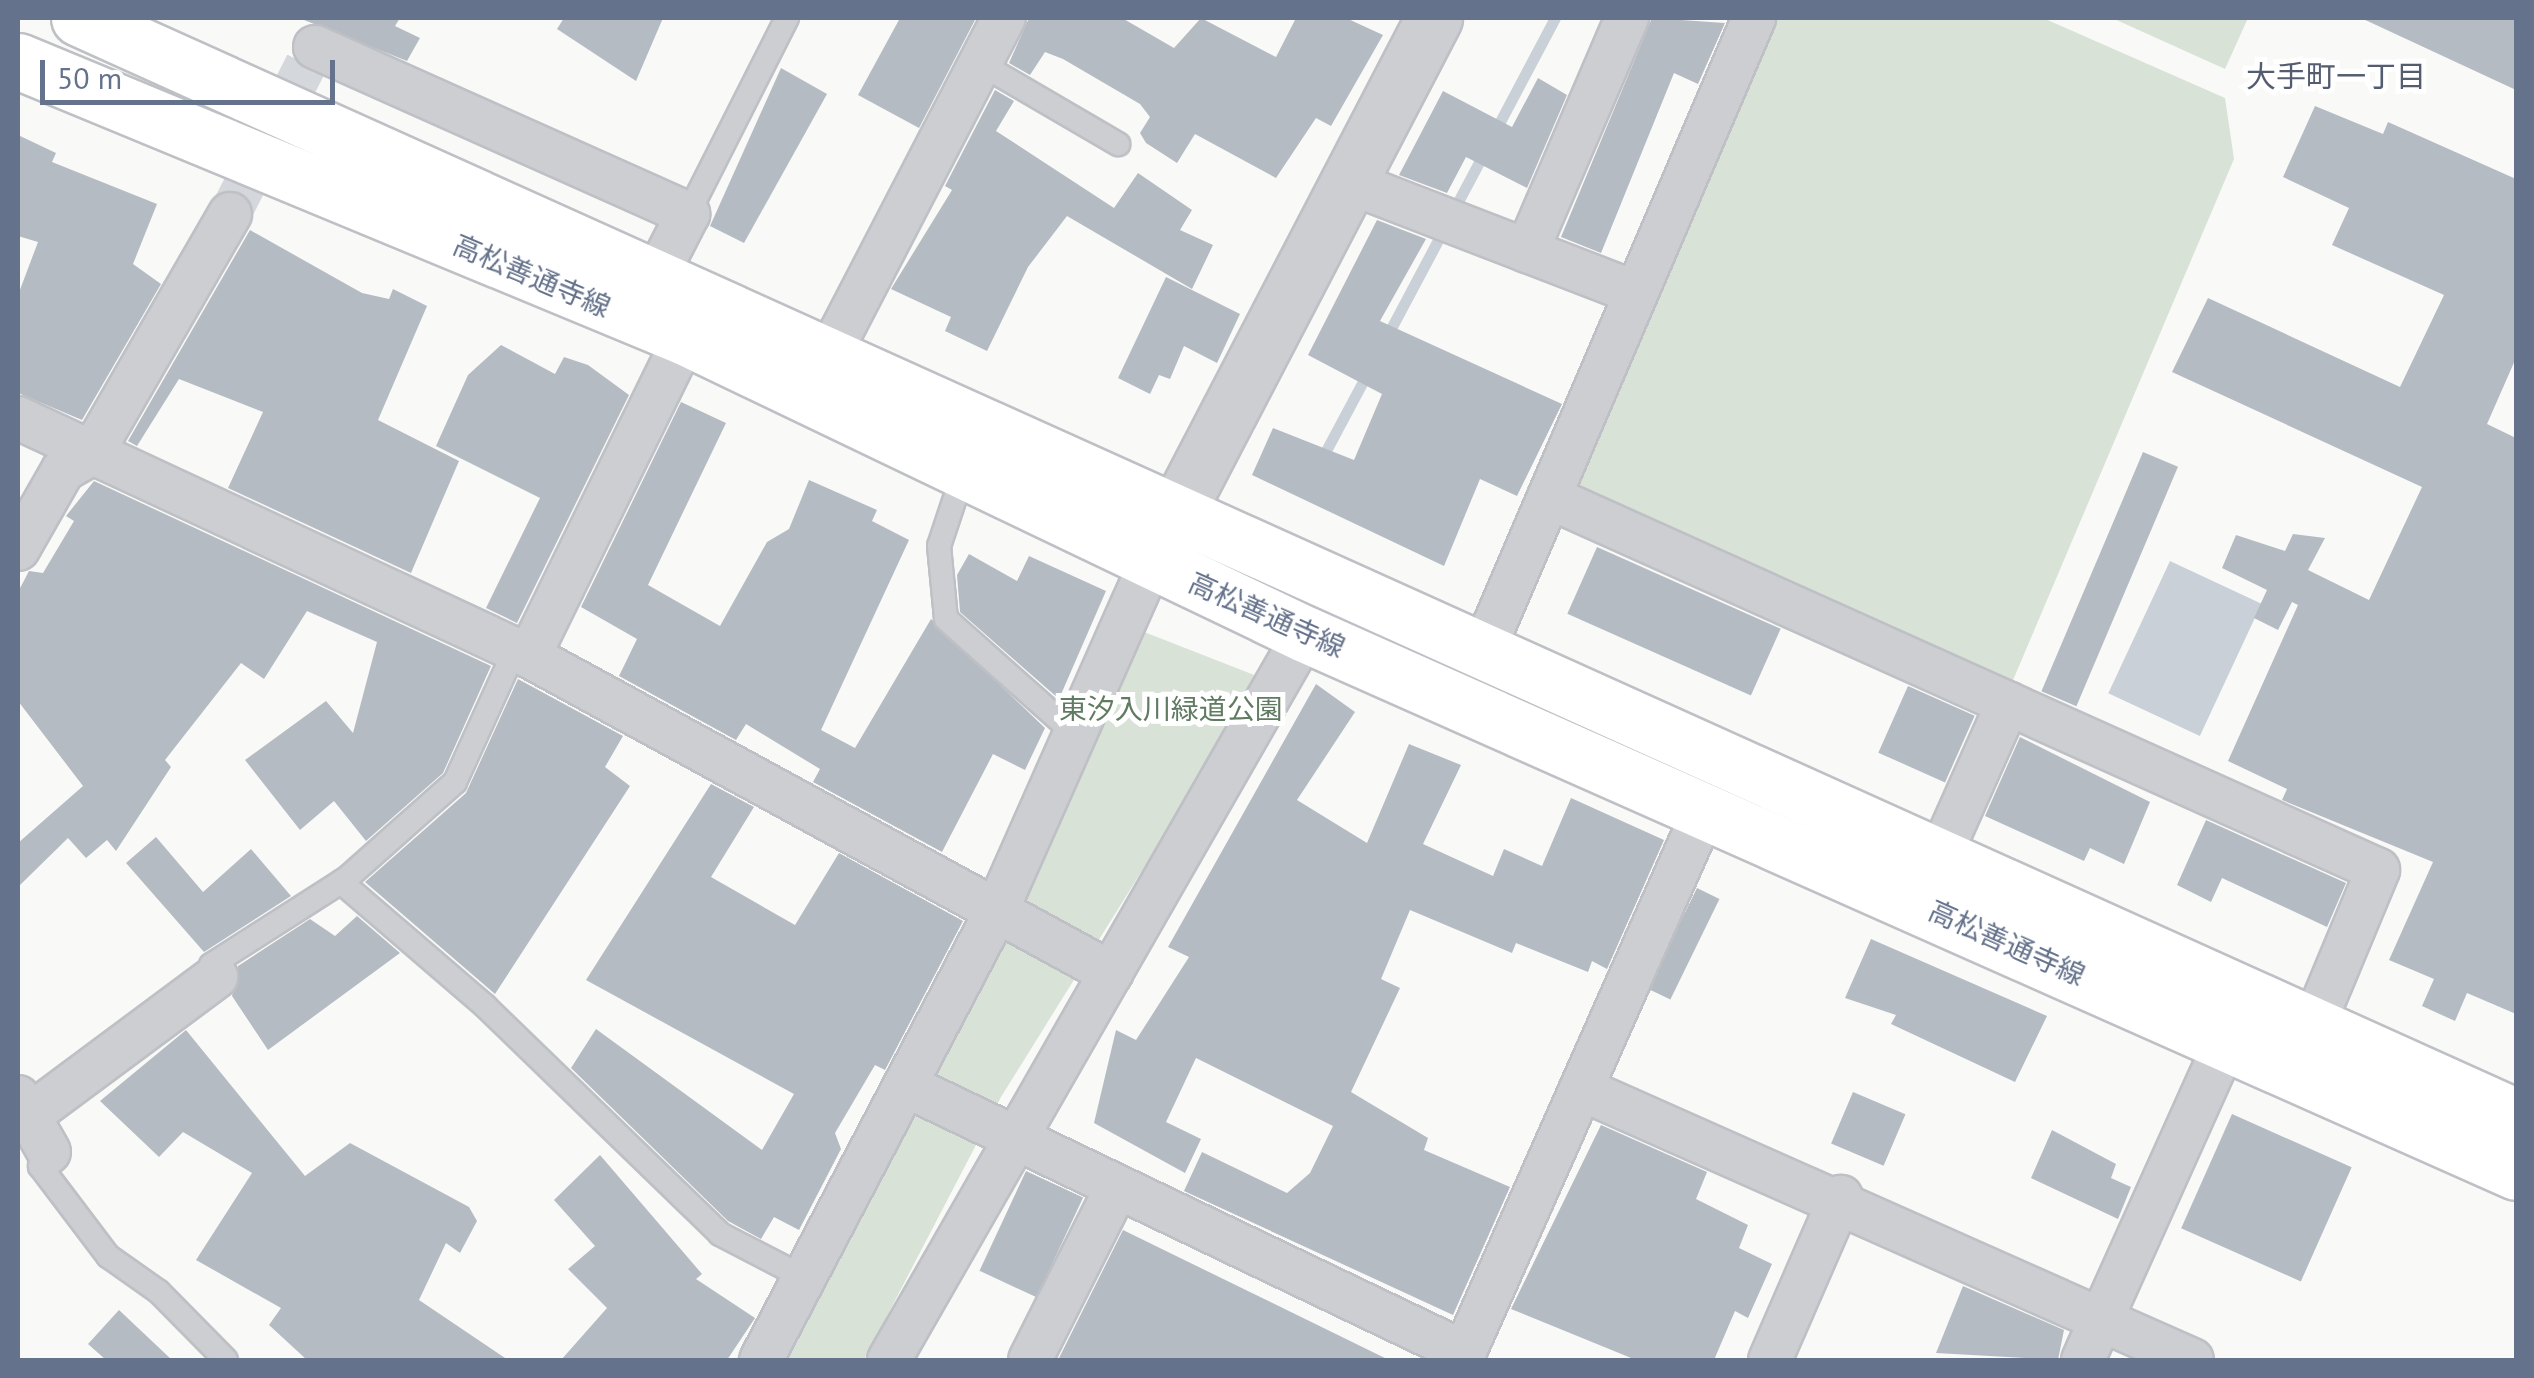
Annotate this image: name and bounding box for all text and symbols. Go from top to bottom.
scale bar [45,40,340,102]
text: 50 m [57,58,122,97]
district label: 大手町一丁目 [2246,58,2426,94]
street label: 高松善通寺線 [448,228,616,324]
street label: 高松善通寺線 [1183,565,1351,665]
park label: 東汐入川緑道公園 [1059,692,1283,726]
street label: 高松善通寺線 [1923,893,2091,993]

